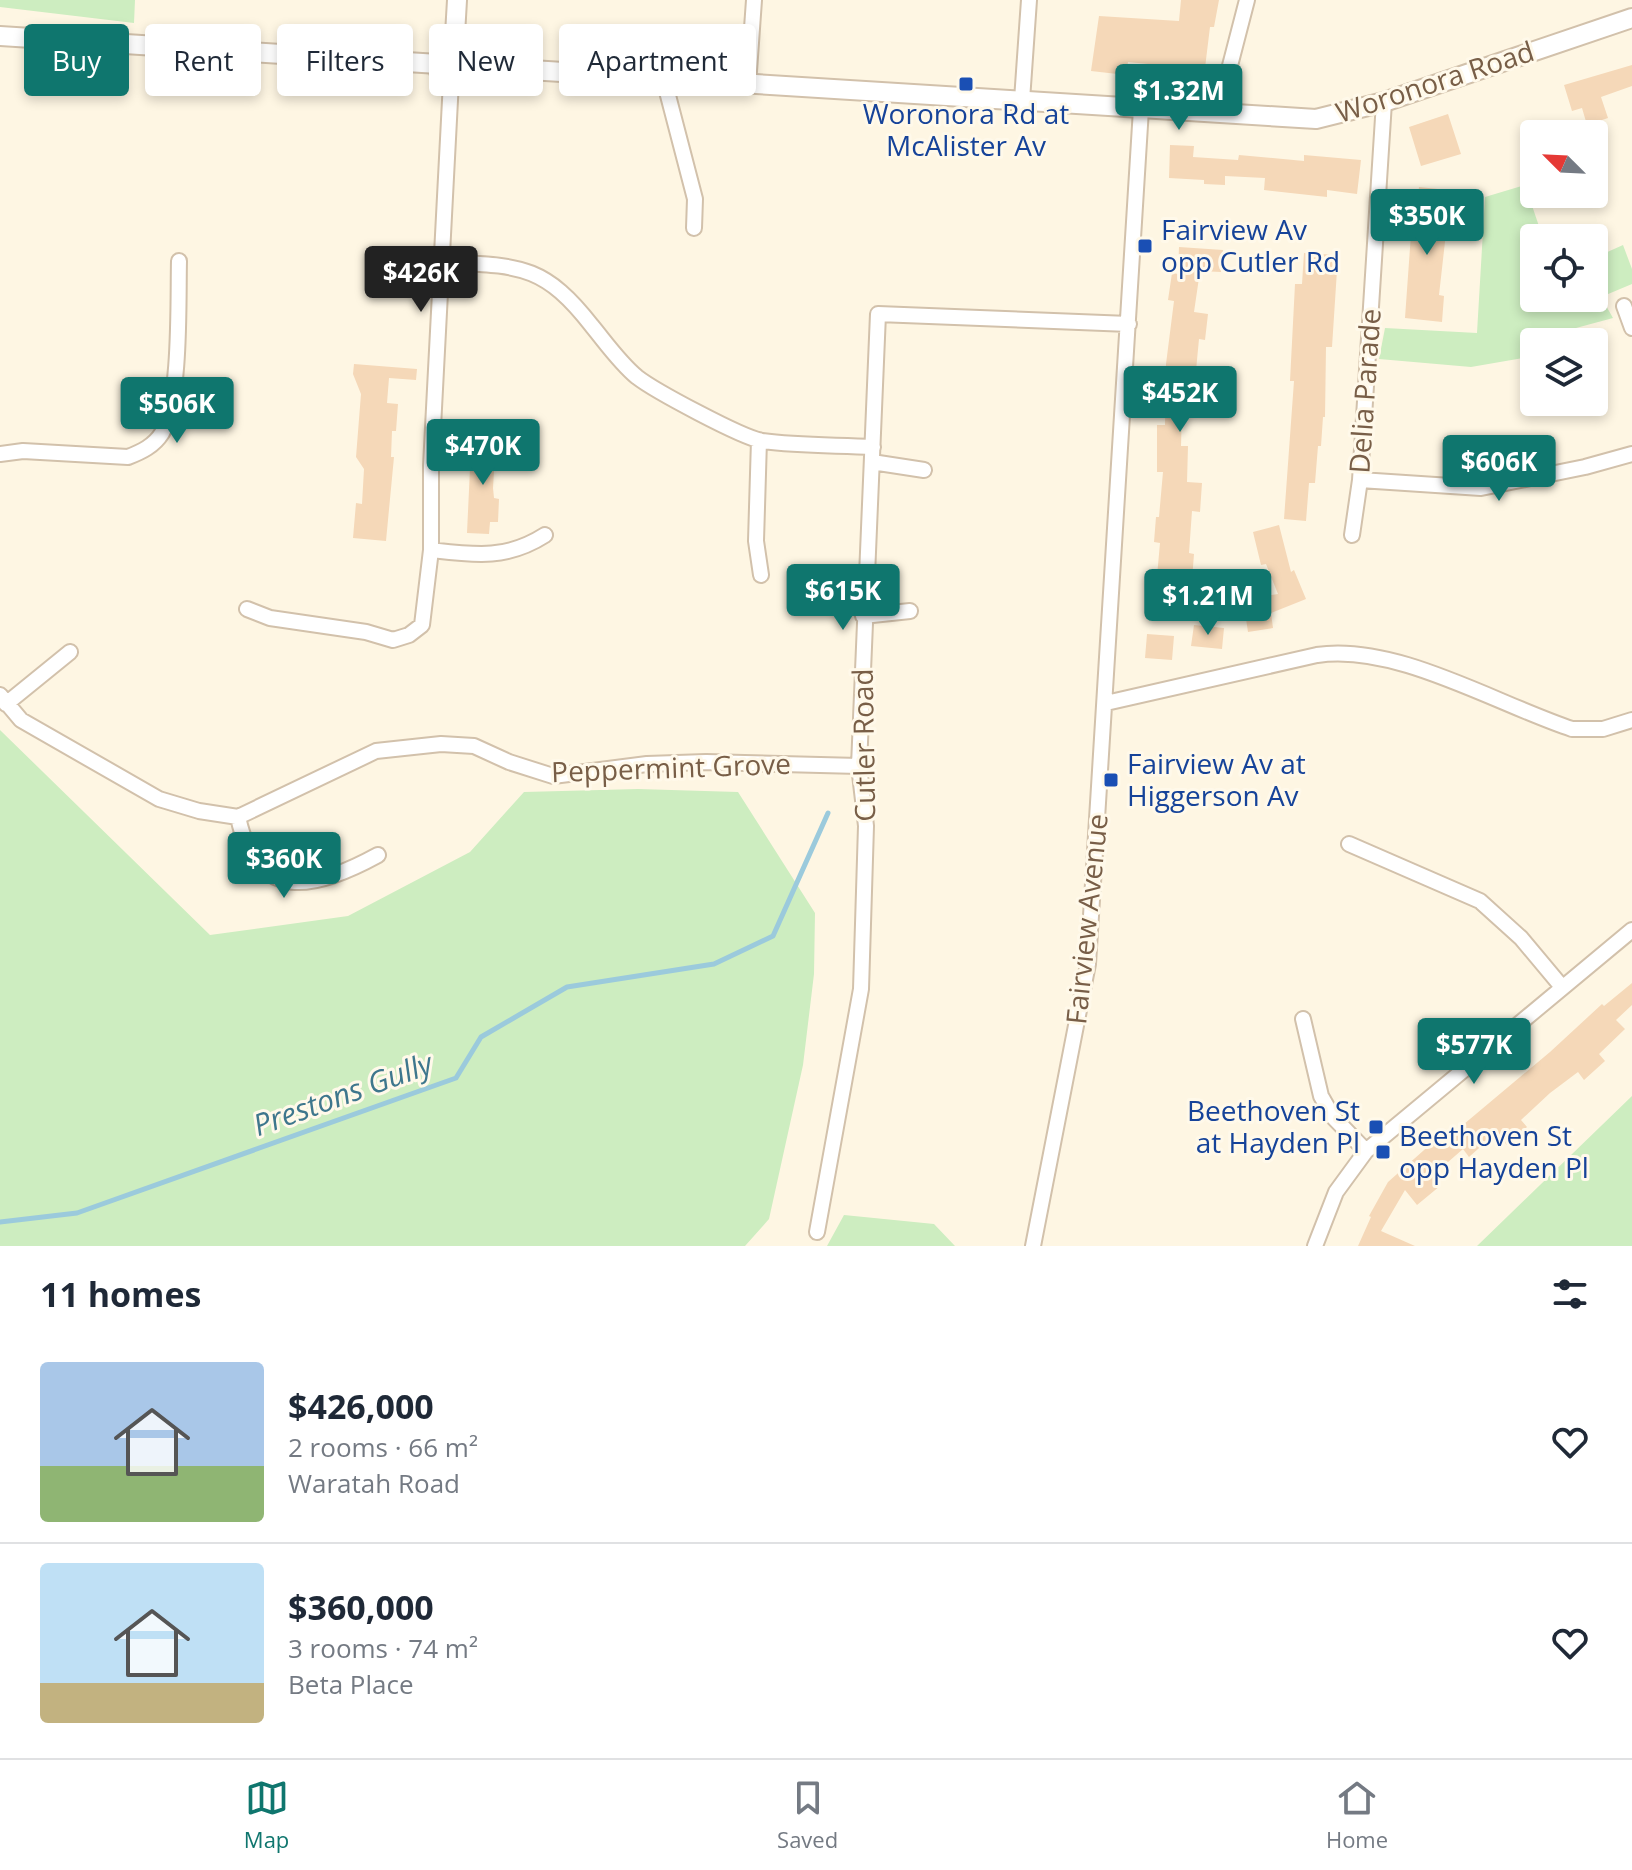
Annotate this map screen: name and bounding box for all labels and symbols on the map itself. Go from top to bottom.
street label: Woronora Road [1331,31,1539,131]
pin: $1.32M [1114,64,1244,132]
marker: Woronora Rd at McAlister Av [957,75,975,93]
place label: Woronora Rd at McAlister Av [863,94,1069,164]
north arrow [1520,120,1608,208]
pin: $350K [1371,189,1483,257]
place label: Fairview Av opp Cutler Rd [1161,210,1340,280]
marker: Fairview Av opp Cutler Rd [1136,237,1154,255]
pin: $426K [365,246,477,314]
street label: Delia Parade [1339,307,1389,475]
pin: $452K [1124,366,1236,434]
pin: $506K [121,377,233,445]
pin: $470K [427,419,539,487]
pin: $606K [1443,435,1555,503]
pin: $615K [787,564,899,632]
pin: $1.21M [1143,569,1273,637]
street label: Cutler Road [843,668,883,822]
street label: Peppermint Grove [550,744,791,790]
place label: Fairview Av at Higgerson Av [1127,744,1306,814]
marker: Fairview Av at Higgerson Av [1102,771,1120,789]
street label: Fairview Avenue [1056,812,1116,1026]
pin: $360K [228,832,340,900]
pin: $577K [1418,1018,1530,1086]
water label: Prestons Gully [247,1041,440,1145]
place label: Beethoven St at Hayden Pl [1187,1091,1360,1161]
place label: Beethoven St opp Hayden Pl [1399,1116,1589,1186]
marker: Beethoven St at Hayden Pl [1367,1118,1385,1136]
marker: Beethoven St opp Hayden Pl [1374,1143,1392,1161]

